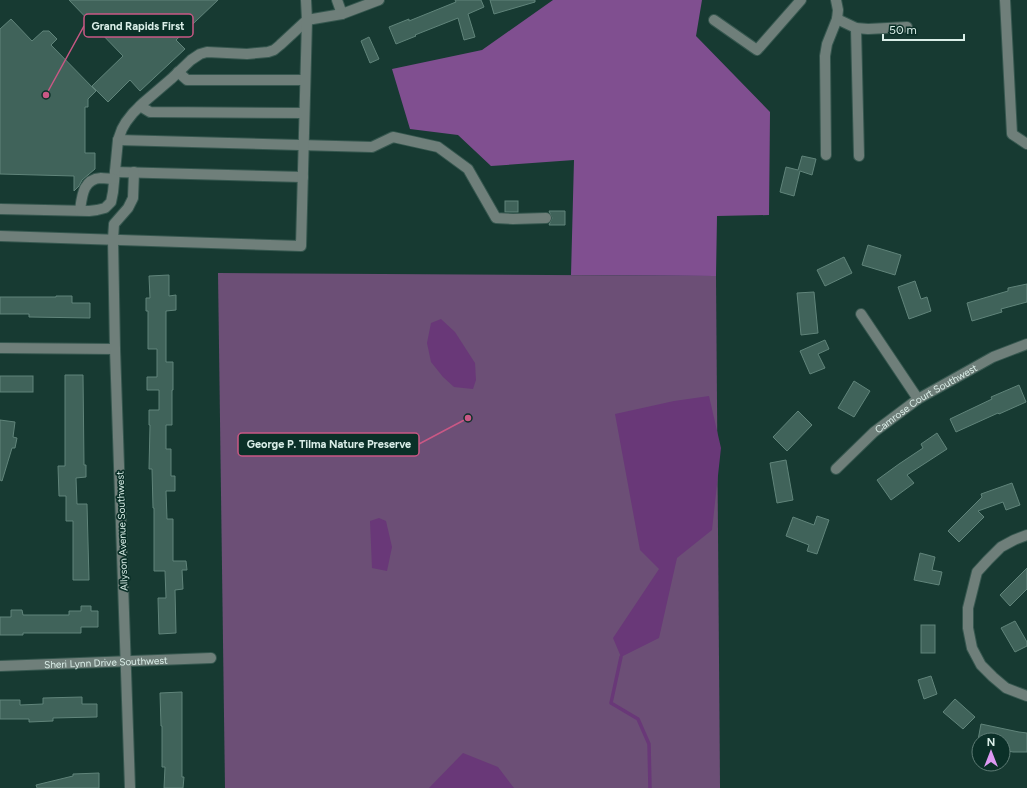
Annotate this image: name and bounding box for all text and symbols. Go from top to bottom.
callout: Grand Rapids First [84,14,193,37]
scale bar [883,16,964,42]
text: Grand Rapids First [91,20,185,33]
text: 50 m [889,23,917,37]
street label: Camrose Court Southwest [872,361,980,436]
callout: George P. Tilma Nature Preserve [238,433,419,456]
text: George P. Tilma Nature Preserve [247,438,411,451]
street label: Allyson Avenue Southwest [113,471,131,591]
street label: Sheri Lynn Drive Southwest [44,653,168,671]
north arrow [971,732,1011,772]
text: N [987,736,995,749]

